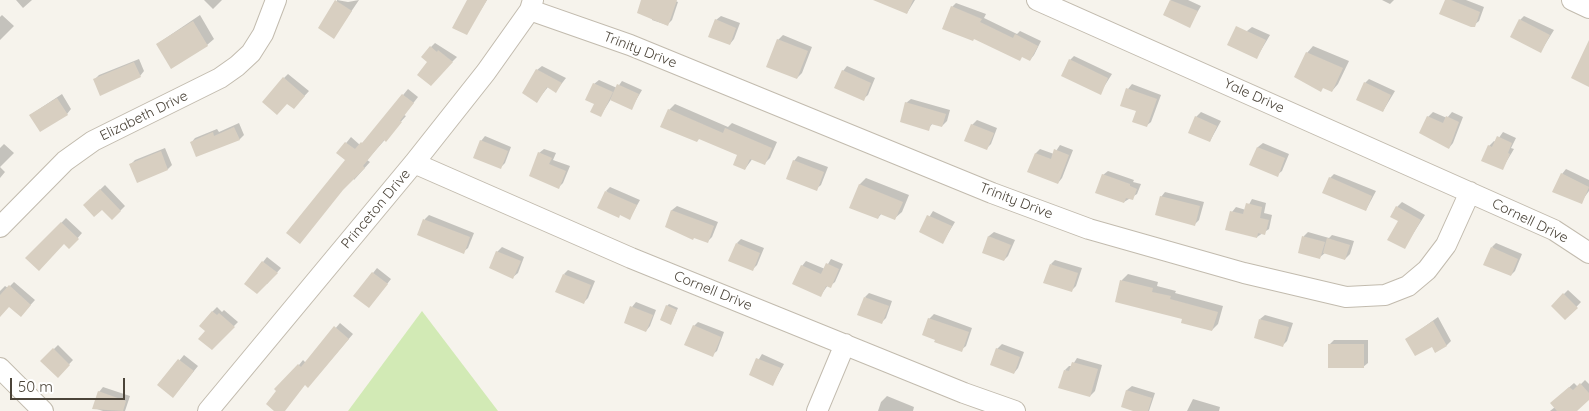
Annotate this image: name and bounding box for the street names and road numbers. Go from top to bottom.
street label: Trinity Drive [601,28,679,72]
street label: Yale Drive [1221,75,1287,117]
street label: Elizabeth Drive [97,87,191,145]
street label: Princeton Drive [338,166,414,252]
street label: Trinity Drive [977,179,1055,223]
street label: Cornell Drive [1489,195,1571,247]
street label: Cornell Drive [671,268,755,314]

